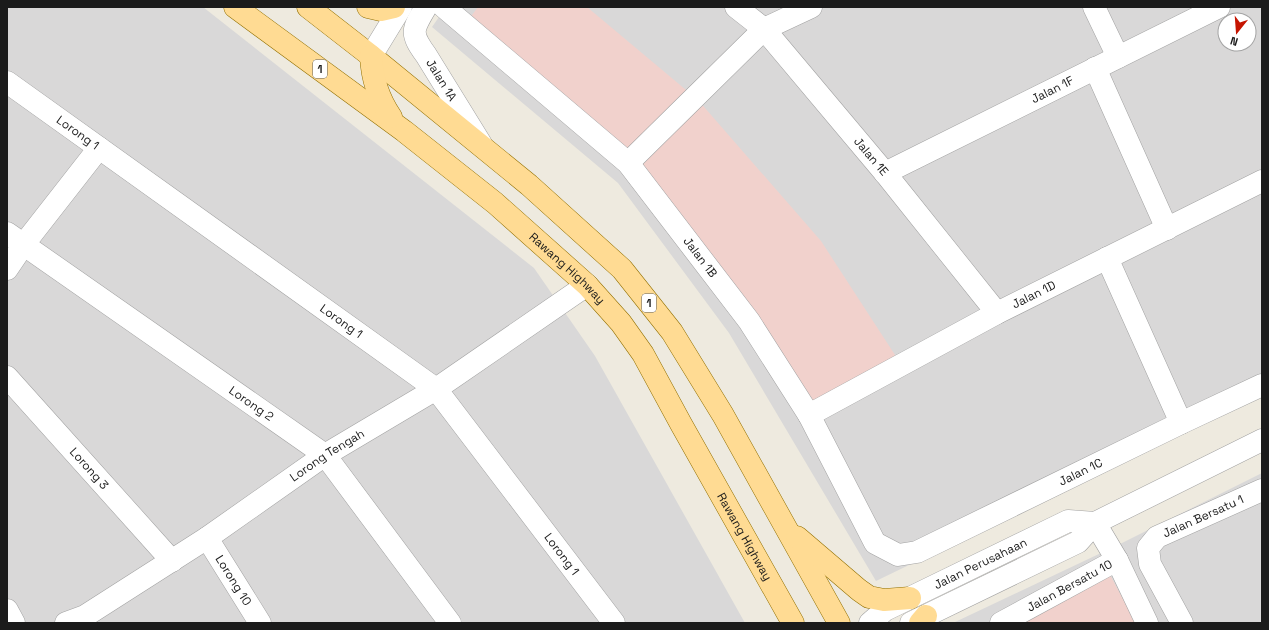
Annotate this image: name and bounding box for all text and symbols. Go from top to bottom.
north arrow [1217,12,1257,52]
text: N [1229,34,1240,49]
street label: Jalan 1A [422,56,461,104]
road number: 1 [313,60,327,78]
street label: Jalan 1F [1028,72,1077,107]
street label: Lorong 1 [53,112,102,153]
street label: Jalan 1E [850,134,892,179]
street label: Rawang Highway [526,229,609,308]
street label: Jalan 1B [680,234,721,281]
street label: Jalan 1D [1009,277,1058,312]
road number: 1 [642,294,656,312]
street label: Lorong 1 [317,300,366,342]
street label: Lorong 2 [226,382,277,425]
street label: Lorong Tengah [287,425,367,485]
street label: Lorong 3 [66,444,112,493]
street label: Jalan 1C [1056,454,1105,490]
street label: Rawang Highway [713,490,776,584]
street label: Jalan Bersatu 1 [1160,491,1246,541]
street label: Lorong 1 [540,530,583,578]
street label: Jalan Perusahaan [931,534,1030,593]
street label: Lorong 10 [212,552,255,609]
street label: Jalan Bersatu 10 [1024,556,1115,615]

